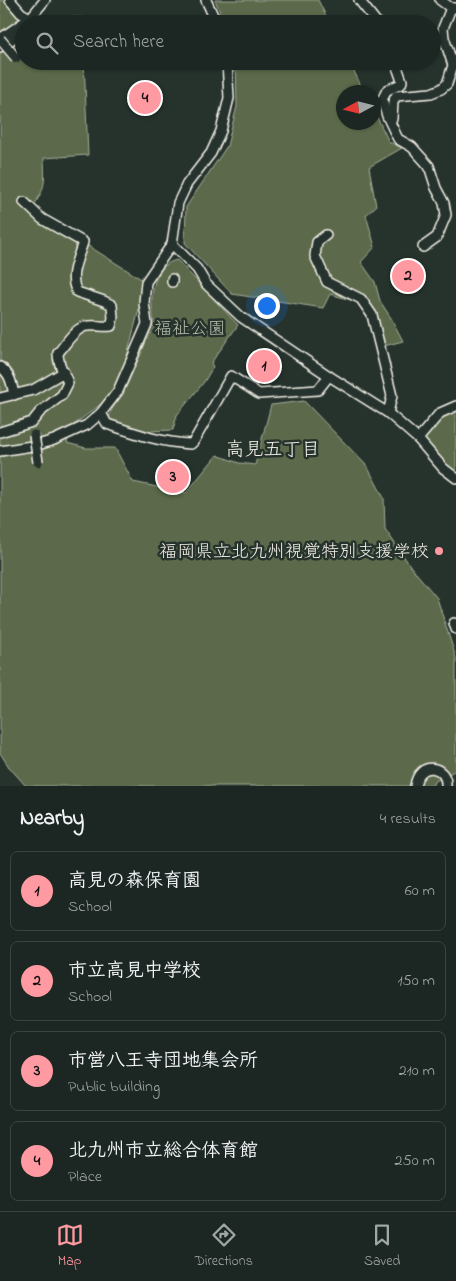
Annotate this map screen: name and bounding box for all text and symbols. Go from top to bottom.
search box [15,15,441,70]
icon: search [33,29,61,57]
text: Search here [73,29,164,56]
pin: 4 [129,79,161,117]
north arrow [336,85,381,130]
pin: 2 [392,257,424,295]
your location [254,293,280,319]
park label: 福祉公園 [154,317,226,343]
pin: 1 [248,347,280,385]
district label: 高見五丁目 [225,437,321,464]
pin: 3 [157,458,189,496]
place label: 福岡県立北九州視覚特別支援学校 [159,540,429,566]
marker: 福岡県立北九州視覚特別支援学校 [433,545,445,557]
text: Nearby [20,804,84,834]
text: 4 results [380,807,436,831]
text: 高見の森保育園 [68,868,201,895]
text: 1 [34,879,40,903]
text: 60 m [405,879,435,903]
text: School [68,895,112,919]
text: 市立高見中学校 [68,958,201,985]
text: 2 [33,969,41,993]
text: 150 m [397,969,435,993]
text: School [68,985,112,1009]
text: 市営八王寺団地集会所 [68,1048,258,1075]
text: 3 [34,1059,40,1083]
text: 210 m [399,1059,435,1083]
text: Public building [68,1075,160,1099]
text: 北九州市立総合体育館 [68,1138,258,1165]
text: 4 [34,1149,40,1173]
text: 250 m [395,1149,435,1173]
text: Place [68,1165,102,1189]
tab: Map [56,1221,84,1272]
tab: Directions [195,1221,253,1272]
tab: Saved [364,1221,400,1272]

